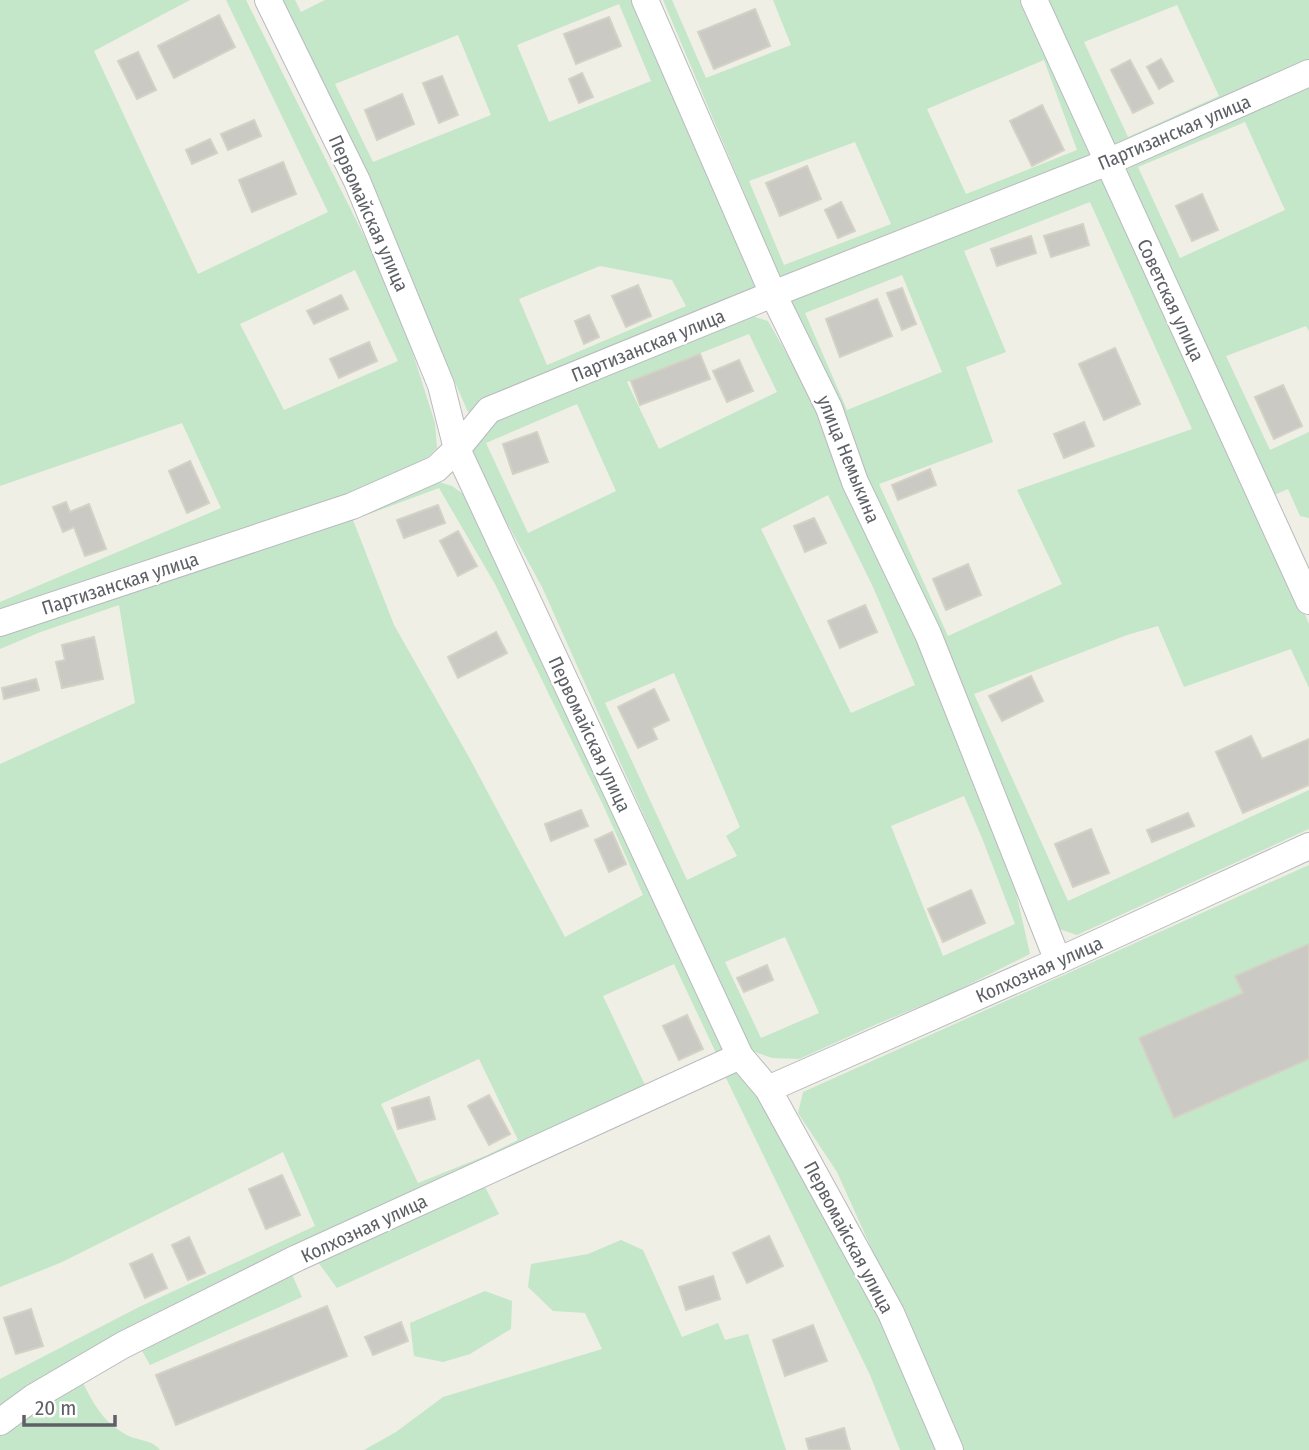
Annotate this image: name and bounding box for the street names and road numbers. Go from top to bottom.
street label: Партизанская улица [1094,90,1254,175]
street label: Первомайская улица [324,131,413,295]
street label: Советская улица [1132,235,1209,365]
street label: Партизанская улица [568,304,728,387]
street label: улица Немыкина [812,392,885,526]
street label: Партизанская улица [39,547,202,620]
street label: Первомайская улица [543,653,636,816]
street label: Колхозная улица [972,931,1106,1008]
street label: Первомайская улица [799,1157,898,1317]
street label: Колхозная улица [298,1189,431,1268]

